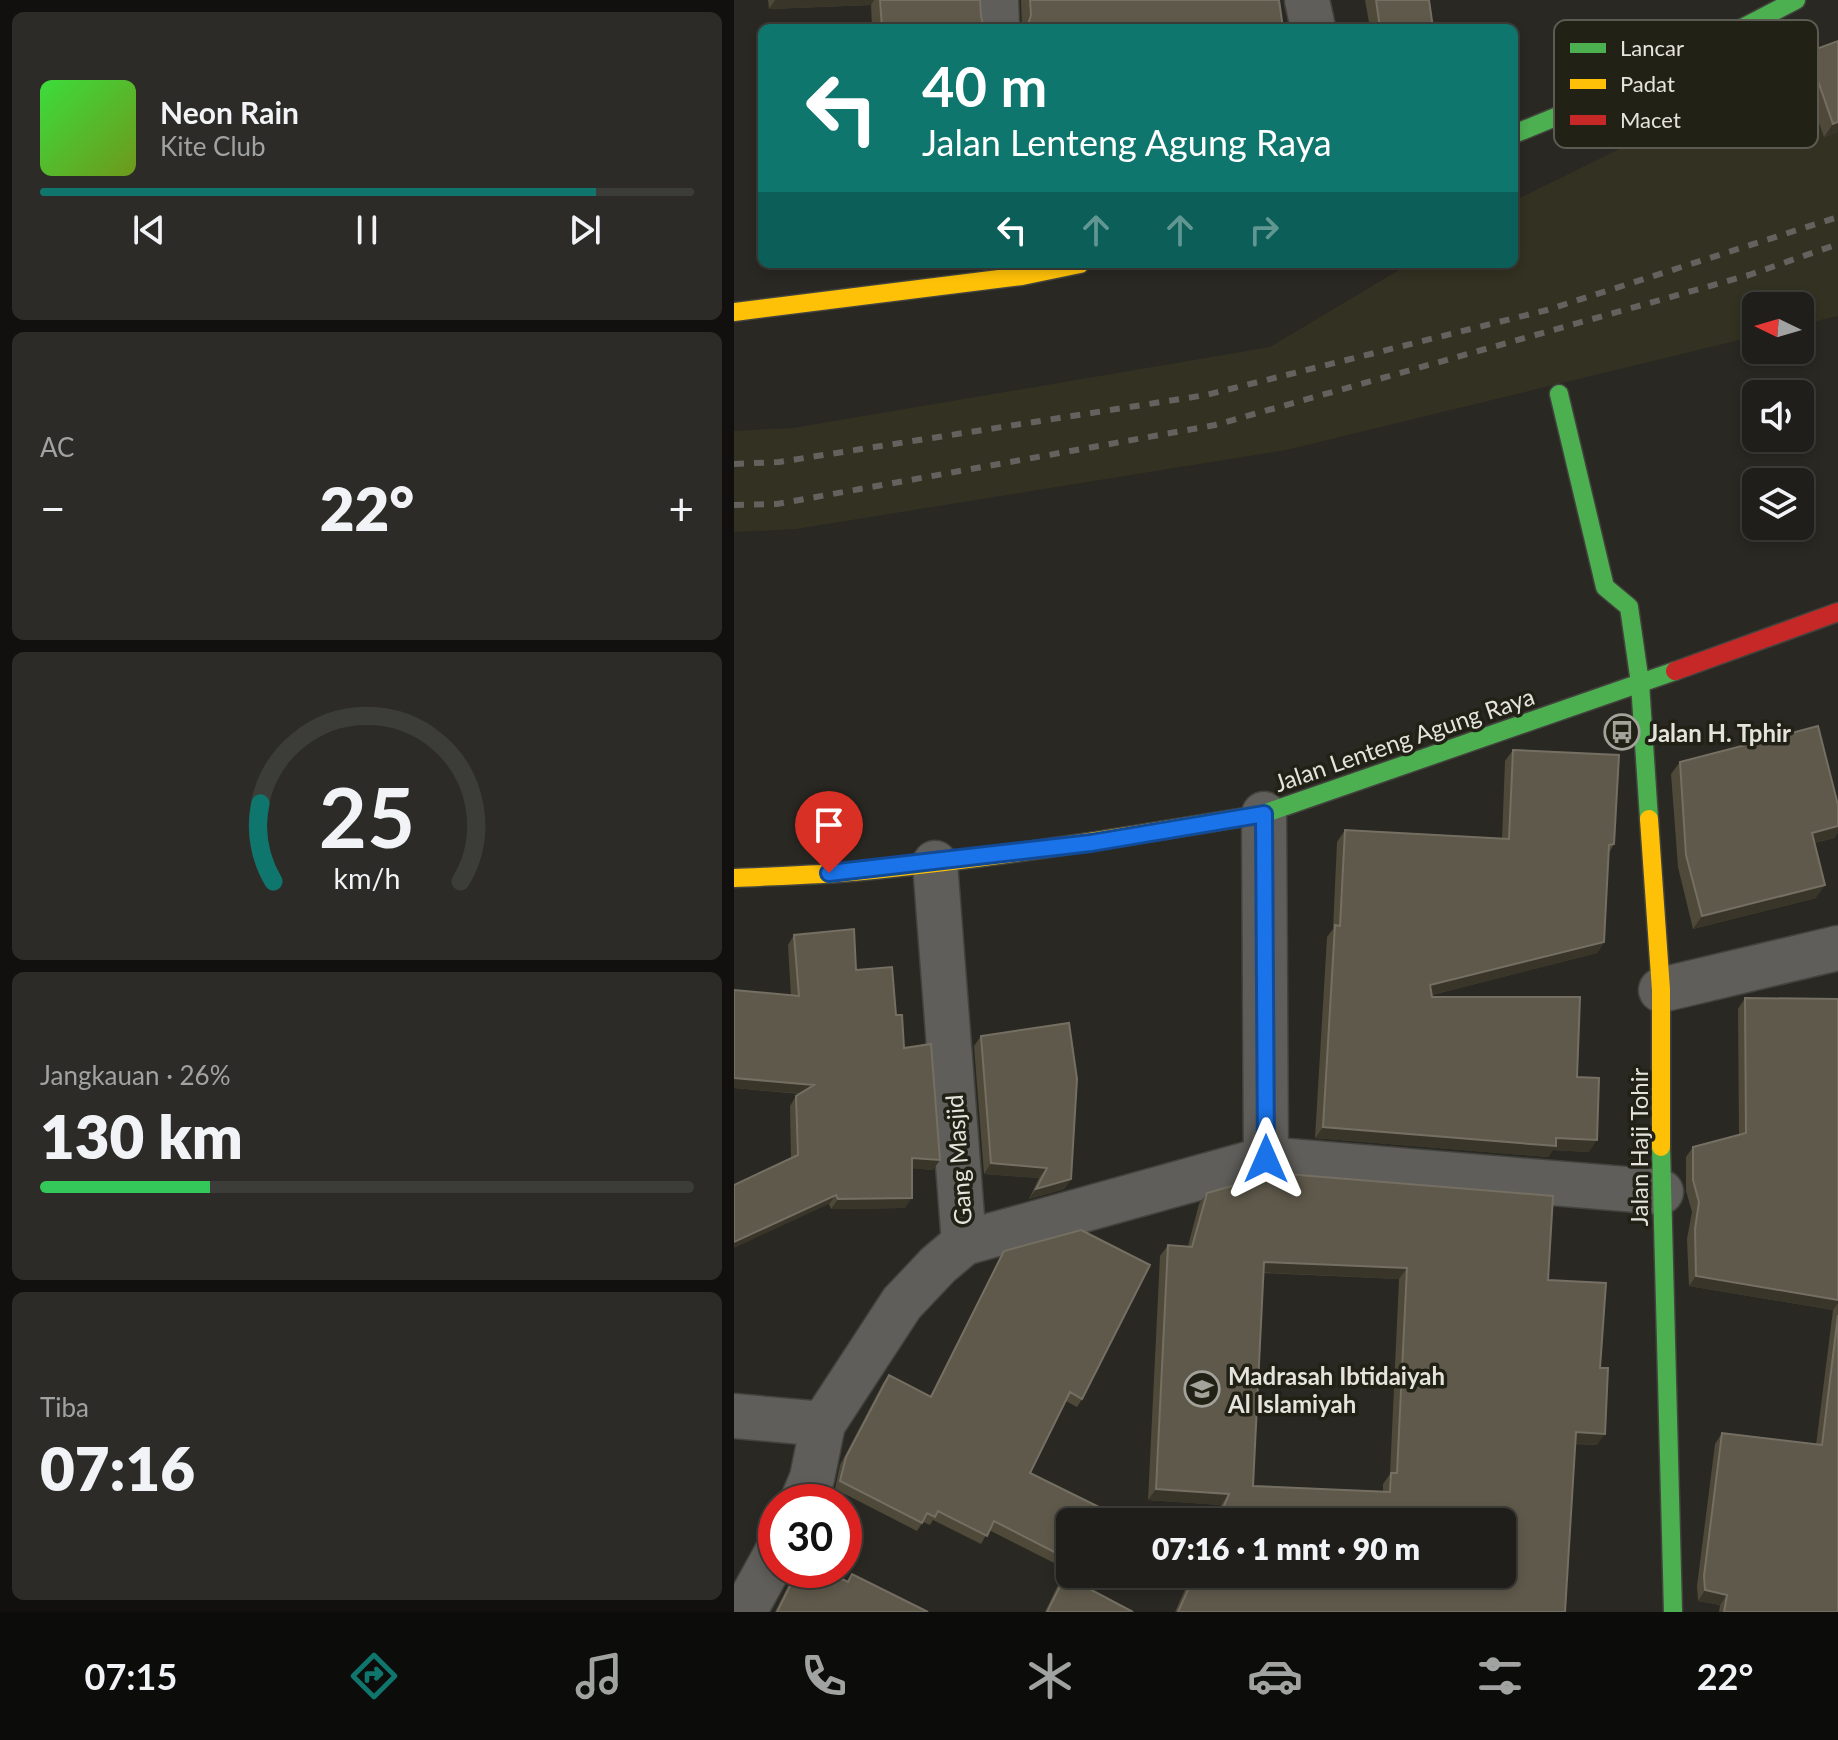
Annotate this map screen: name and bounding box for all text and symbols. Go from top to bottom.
legend [1554,20,1818,148]
text: Lancar [1620,34,1684,61]
text: 40 m [922,52,1047,119]
icon: left [790,56,894,160]
text: Padat [1620,70,1675,97]
text: Neon Rain [160,94,299,130]
text: Macet [1620,106,1681,133]
text: Jalan Lenteng Agung Raya [922,120,1332,164]
text: Kite Club [160,130,266,162]
icon: previous [127,208,171,252]
icon: pause [345,208,389,252]
icon: next [563,208,607,252]
icon: left [990,208,1034,252]
icon: ahead [1074,208,1118,252]
icon: ahead [1158,208,1202,252]
icon: right [1242,208,1286,252]
north arrow [1742,292,1814,364]
map controls [1742,292,1814,540]
button: sound [1742,380,1814,452]
text: AC [40,431,75,463]
button: layers [1742,468,1814,540]
text: 22° [320,472,414,544]
text: − [40,482,66,534]
text: + [668,482,694,534]
street label: Jalan Lenteng Agung Raya [1270,681,1538,797]
bus stop icon: Jalan H. Tphir [1603,713,1641,751]
place label: Jalan H. Tphir [1648,718,1791,747]
text: 25 [319,766,415,866]
pin [795,791,863,873]
icon: arrive [807,803,851,847]
text: km/h [334,861,400,895]
text: Jangkauan · 26% [40,1059,231,1091]
street label: Jalan Haji Tohir [1624,1068,1653,1226]
street label: Gang Masjid [939,1094,977,1226]
text: 130 km [40,1100,243,1172]
position arrow [1224,1117,1308,1201]
place label: Madrasah Ibtidaiyah Al Islamiyah [1227,1361,1445,1418]
school or university icon: Madrasah Ibtidaiyah Al Islamiyah [1183,1370,1221,1408]
text: Tiba [40,1391,89,1423]
text: 07:16 [40,1432,195,1504]
speed limit sign: 30 [758,1484,862,1588]
text: 07:16 · 1 mnt · 90 m [1152,1530,1420,1566]
icon: directions [346,1648,402,1704]
icon: music [571,1648,627,1704]
icon: phone [796,1648,852,1704]
icon: climate [1022,1648,1078,1704]
icon: car [1247,1648,1303,1704]
icon: filters [1472,1648,1528,1704]
text: 07:15 [85,1654,177,1698]
text: 22° [1697,1654,1753,1698]

